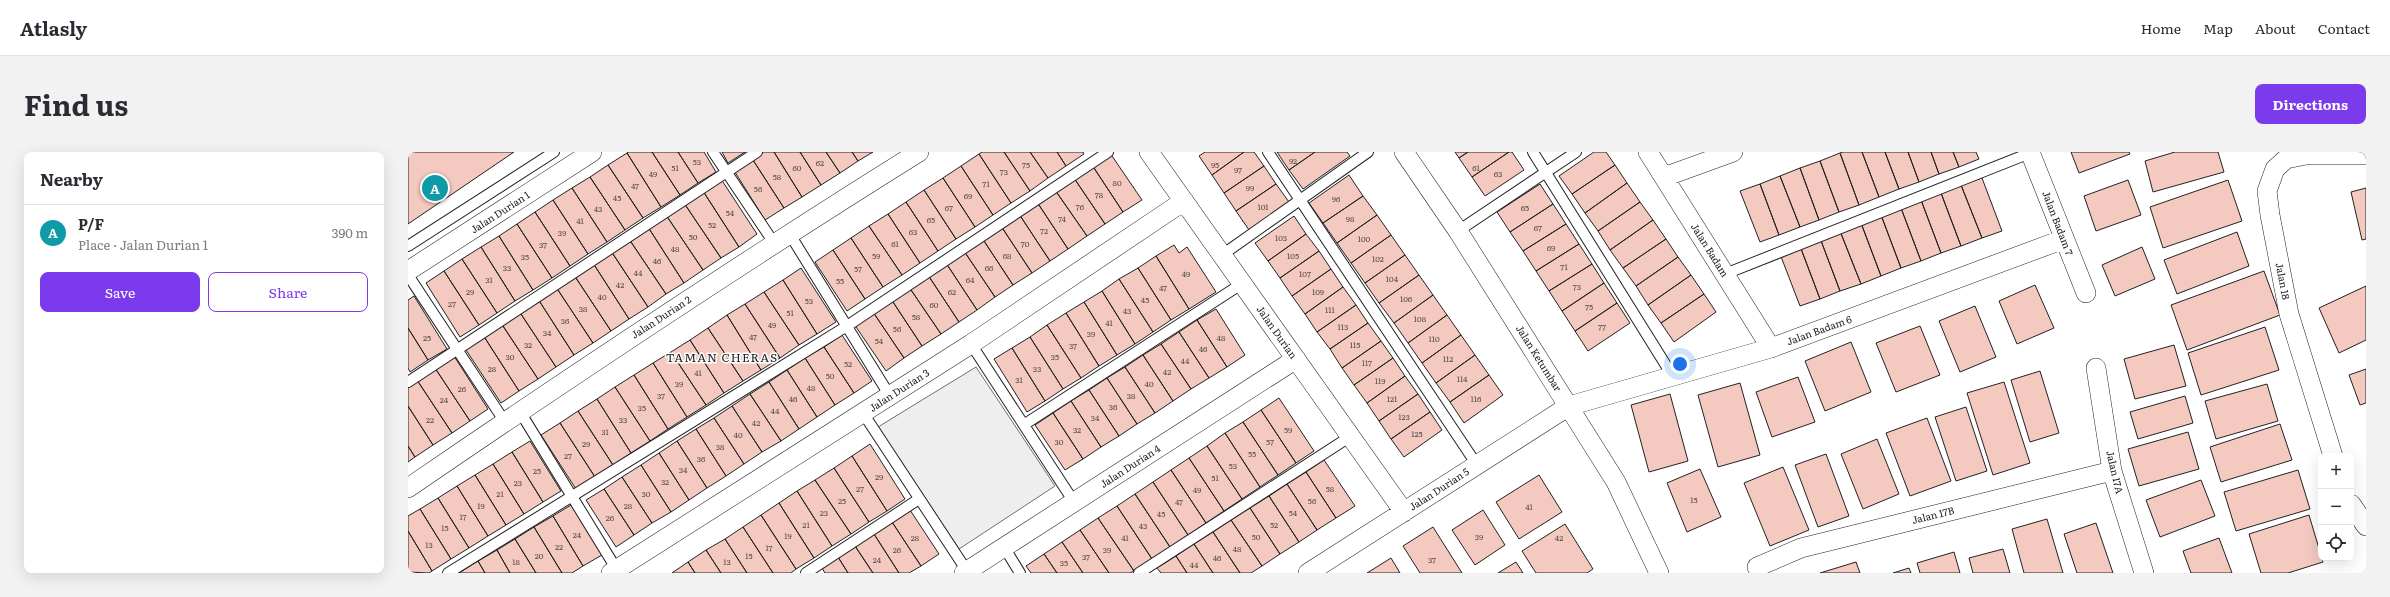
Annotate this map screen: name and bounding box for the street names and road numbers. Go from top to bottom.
street label: Jalan Durian 1 [467,187,532,236]
street label: Jalan Badam 7 [2039,188,2078,257]
street label: Jalan Badam [1688,220,1733,280]
street label: Jalan 18 [2273,261,2295,301]
street label: Jalan Durian 2 [628,292,694,342]
street label: Jalan Durian [1254,302,1301,362]
street label: Jalan Badam 6 [1784,311,1854,348]
street label: Jalan Ketumbar [1513,322,1566,394]
street label: Jalan Durian 3 [866,364,932,415]
street label: Jalan Durian 4 [1097,440,1163,491]
street label: Jalan 17A [2103,449,2128,496]
street label: Jalan Durian 5 [1406,464,1472,514]
street label: Jalan 17B [1910,502,1956,527]

